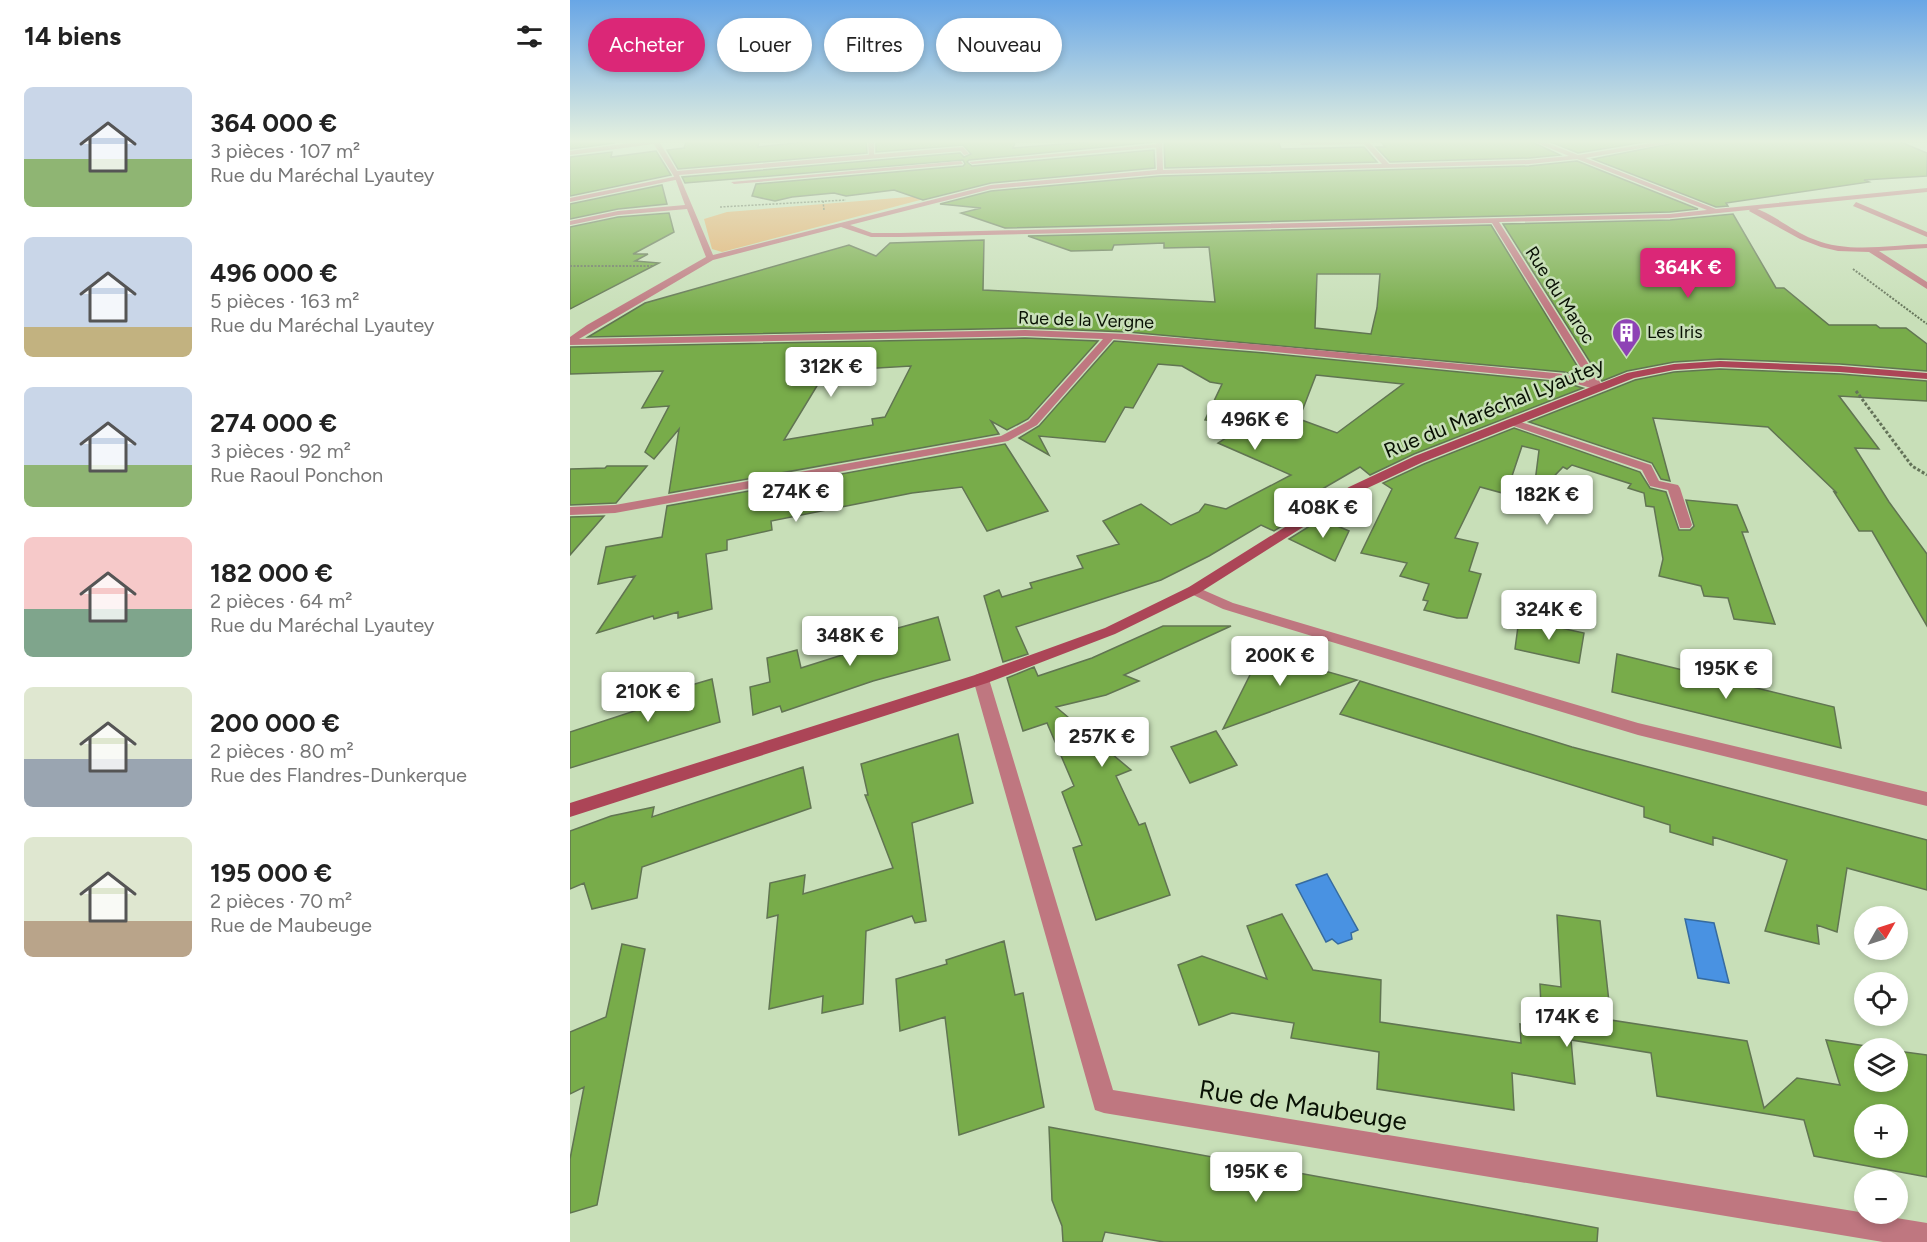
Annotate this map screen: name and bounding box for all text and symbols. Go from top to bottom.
chip: Acheter [588,18,705,72]
chip: Louer [717,18,812,72]
chip: Filtres [824,18,924,72]
chip: Nouveau [936,18,1062,72]
text: 14 biens [24,20,121,52]
icon: filters [513,20,546,53]
text: 364 000 € [210,107,337,139]
icon: home [72,111,144,183]
text: 3 pièces · 107 m² [210,139,360,163]
text: Rue du Maréchal Lyautey [210,163,434,187]
street label: Rue du Maroc [1520,242,1600,348]
pin: 364K € [1639,248,1737,299]
text: 364K € [1654,255,1722,279]
text: 496 000 € [210,257,338,289]
icon: home [72,261,144,333]
text: 5 pièces · 163 m² [210,289,360,313]
street label: Rue de la Vergne [1018,307,1155,333]
text: Rue du Maréchal Lyautey [210,313,434,337]
building icon: Les Iris [1610,316,1642,358]
place label: Les Iris [1647,321,1703,343]
pin: 312K € [782,347,880,398]
street label: Rue du Maréchal Lyautey [1380,352,1608,463]
text: 312K € [799,354,863,378]
pin: 496K € [1206,400,1304,451]
text: 274 000 € [210,407,337,439]
text: 496K € [1221,407,1289,431]
icon: home [72,411,144,483]
text: 3 pièces · 92 m² [210,439,351,463]
text: Rue Raoul Ponchon [210,463,383,487]
pin: 274K € [747,472,845,523]
pin: 182K € [1498,475,1596,526]
text: 274K € [762,479,830,503]
text: 182K € [1515,482,1579,506]
pin: 408K € [1274,488,1372,539]
text: 408K € [1288,495,1358,519]
text: 182 000 € [210,557,333,589]
icon: home [72,561,144,633]
text: 2 pièces · 64 m² [210,589,352,613]
pin: 324K € [1500,590,1598,641]
text: 324K € [1515,597,1583,621]
text: Rue du Maréchal Lyautey [210,613,434,637]
pin: 348K € [801,616,899,667]
text: 348K € [816,623,884,647]
pin: 200K € [1231,636,1329,687]
text: 200K € [1245,643,1315,667]
pin: 195K € [1677,649,1775,700]
text: 195K € [1694,656,1758,680]
pin: 210K € [599,672,697,723]
text: 210K € [616,679,680,703]
text: 200 000 € [210,707,340,739]
icon: home [72,711,144,783]
pin: 257K € [1053,717,1151,768]
text: 257K € [1069,724,1135,748]
text: 2 pièces · 80 m² [210,739,354,763]
text: Rue des Flandres-Dunkerque [210,763,467,787]
text: 195 000 € [210,857,332,889]
icon: home [72,861,144,933]
text: 2 pièces · 70 m² [210,889,352,913]
north arrow [1854,906,1908,960]
map controls [1854,906,1908,1224]
text: Rue de Maubeuge [210,913,372,937]
button: locate [1854,972,1908,1026]
pin: 174K € [1518,997,1616,1048]
text: 174K € [1535,1004,1599,1028]
button: layers [1854,1038,1908,1092]
street label: Rue de Maubeuge [1197,1073,1409,1137]
button: + [1854,1104,1908,1158]
pin: 195K € [1207,1152,1305,1203]
text: 195K € [1224,1159,1288,1183]
button: − [1854,1170,1908,1224]

